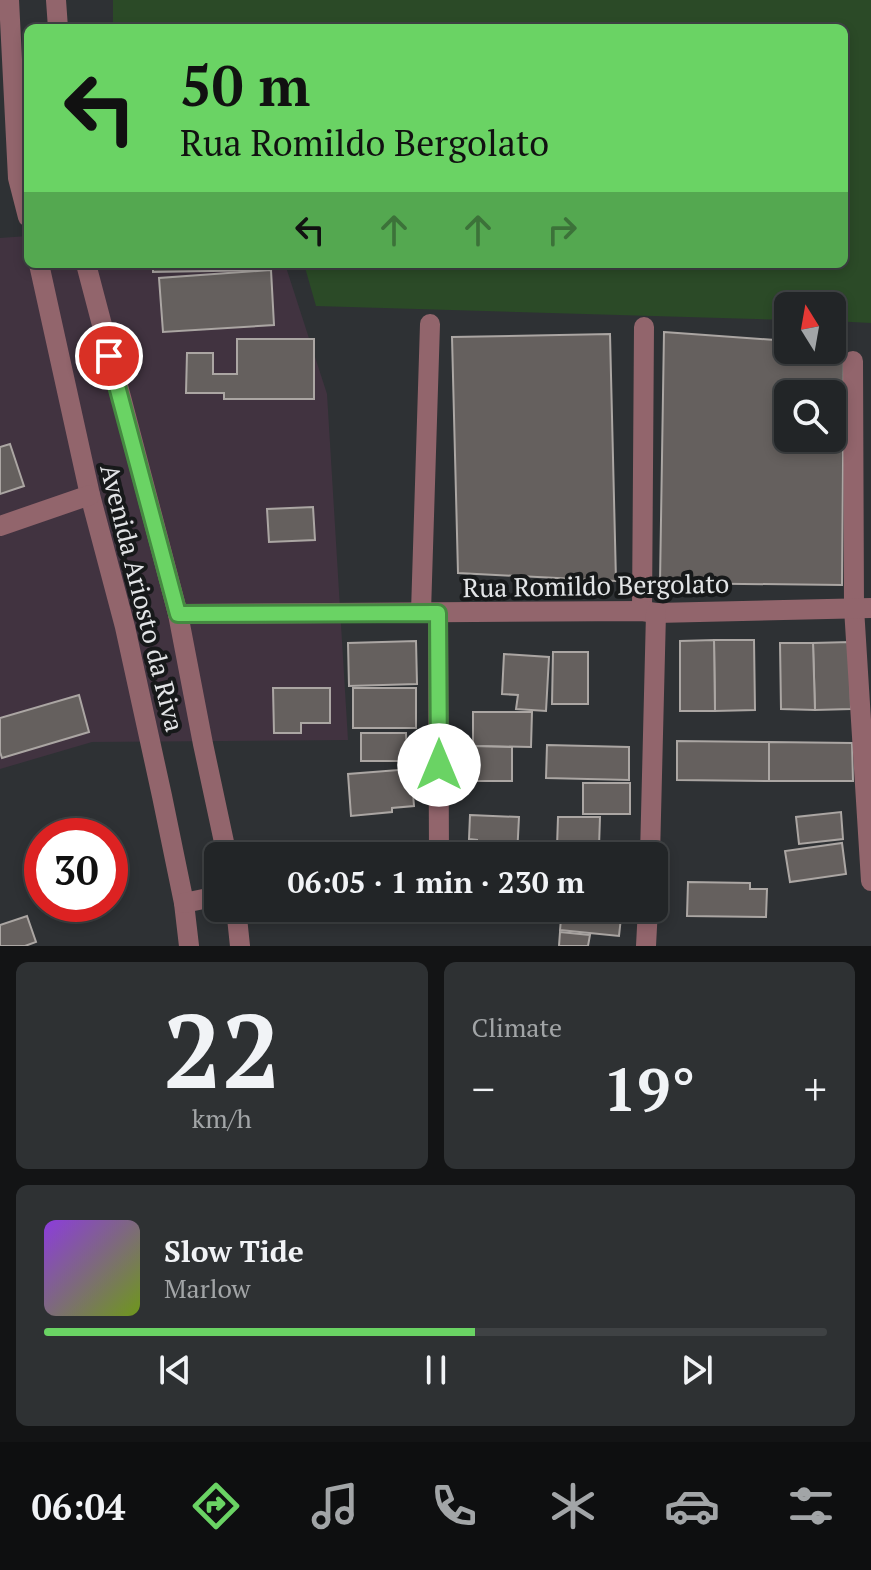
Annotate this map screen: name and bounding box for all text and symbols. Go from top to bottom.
text: 50 m [180,48,310,122]
icon: left [48,56,152,160]
text: Rua Romildo Bergolato [180,119,549,166]
icon: left [288,208,332,252]
icon: ahead [372,208,416,252]
icon: ahead [456,208,500,252]
icon: right [540,208,584,252]
north arrow [774,292,846,364]
map controls [774,292,846,452]
pin [75,322,143,390]
icon: arrive [87,334,131,378]
button: search [774,380,846,452]
street label: Avenida Ariosto da Riva [93,460,193,735]
street label: Rua Romildo Bergolato [462,566,730,604]
position arrow [397,723,481,807]
speed limit sign: 30 [24,818,128,922]
text: 06:05 · 1 min · 230 m [288,862,584,902]
text: 22 [163,980,281,1118]
text: Climate [472,1010,562,1044]
text: 19° [603,1049,696,1128]
text: − [472,1059,495,1118]
text: + [804,1059,827,1118]
text: km/h [192,1101,252,1135]
text: Slow Tide [164,1231,304,1271]
text: Marlow [164,1271,250,1305]
icon: previous [153,1348,197,1392]
icon: pause [414,1348,458,1392]
icon: next [675,1348,719,1392]
icon: directions [188,1478,244,1534]
icon: music [307,1478,363,1534]
icon: phone [426,1478,482,1534]
icon: climate [545,1478,601,1534]
icon: car [664,1478,720,1534]
icon: filters [783,1478,839,1534]
text: 06:04 [32,1483,125,1530]

